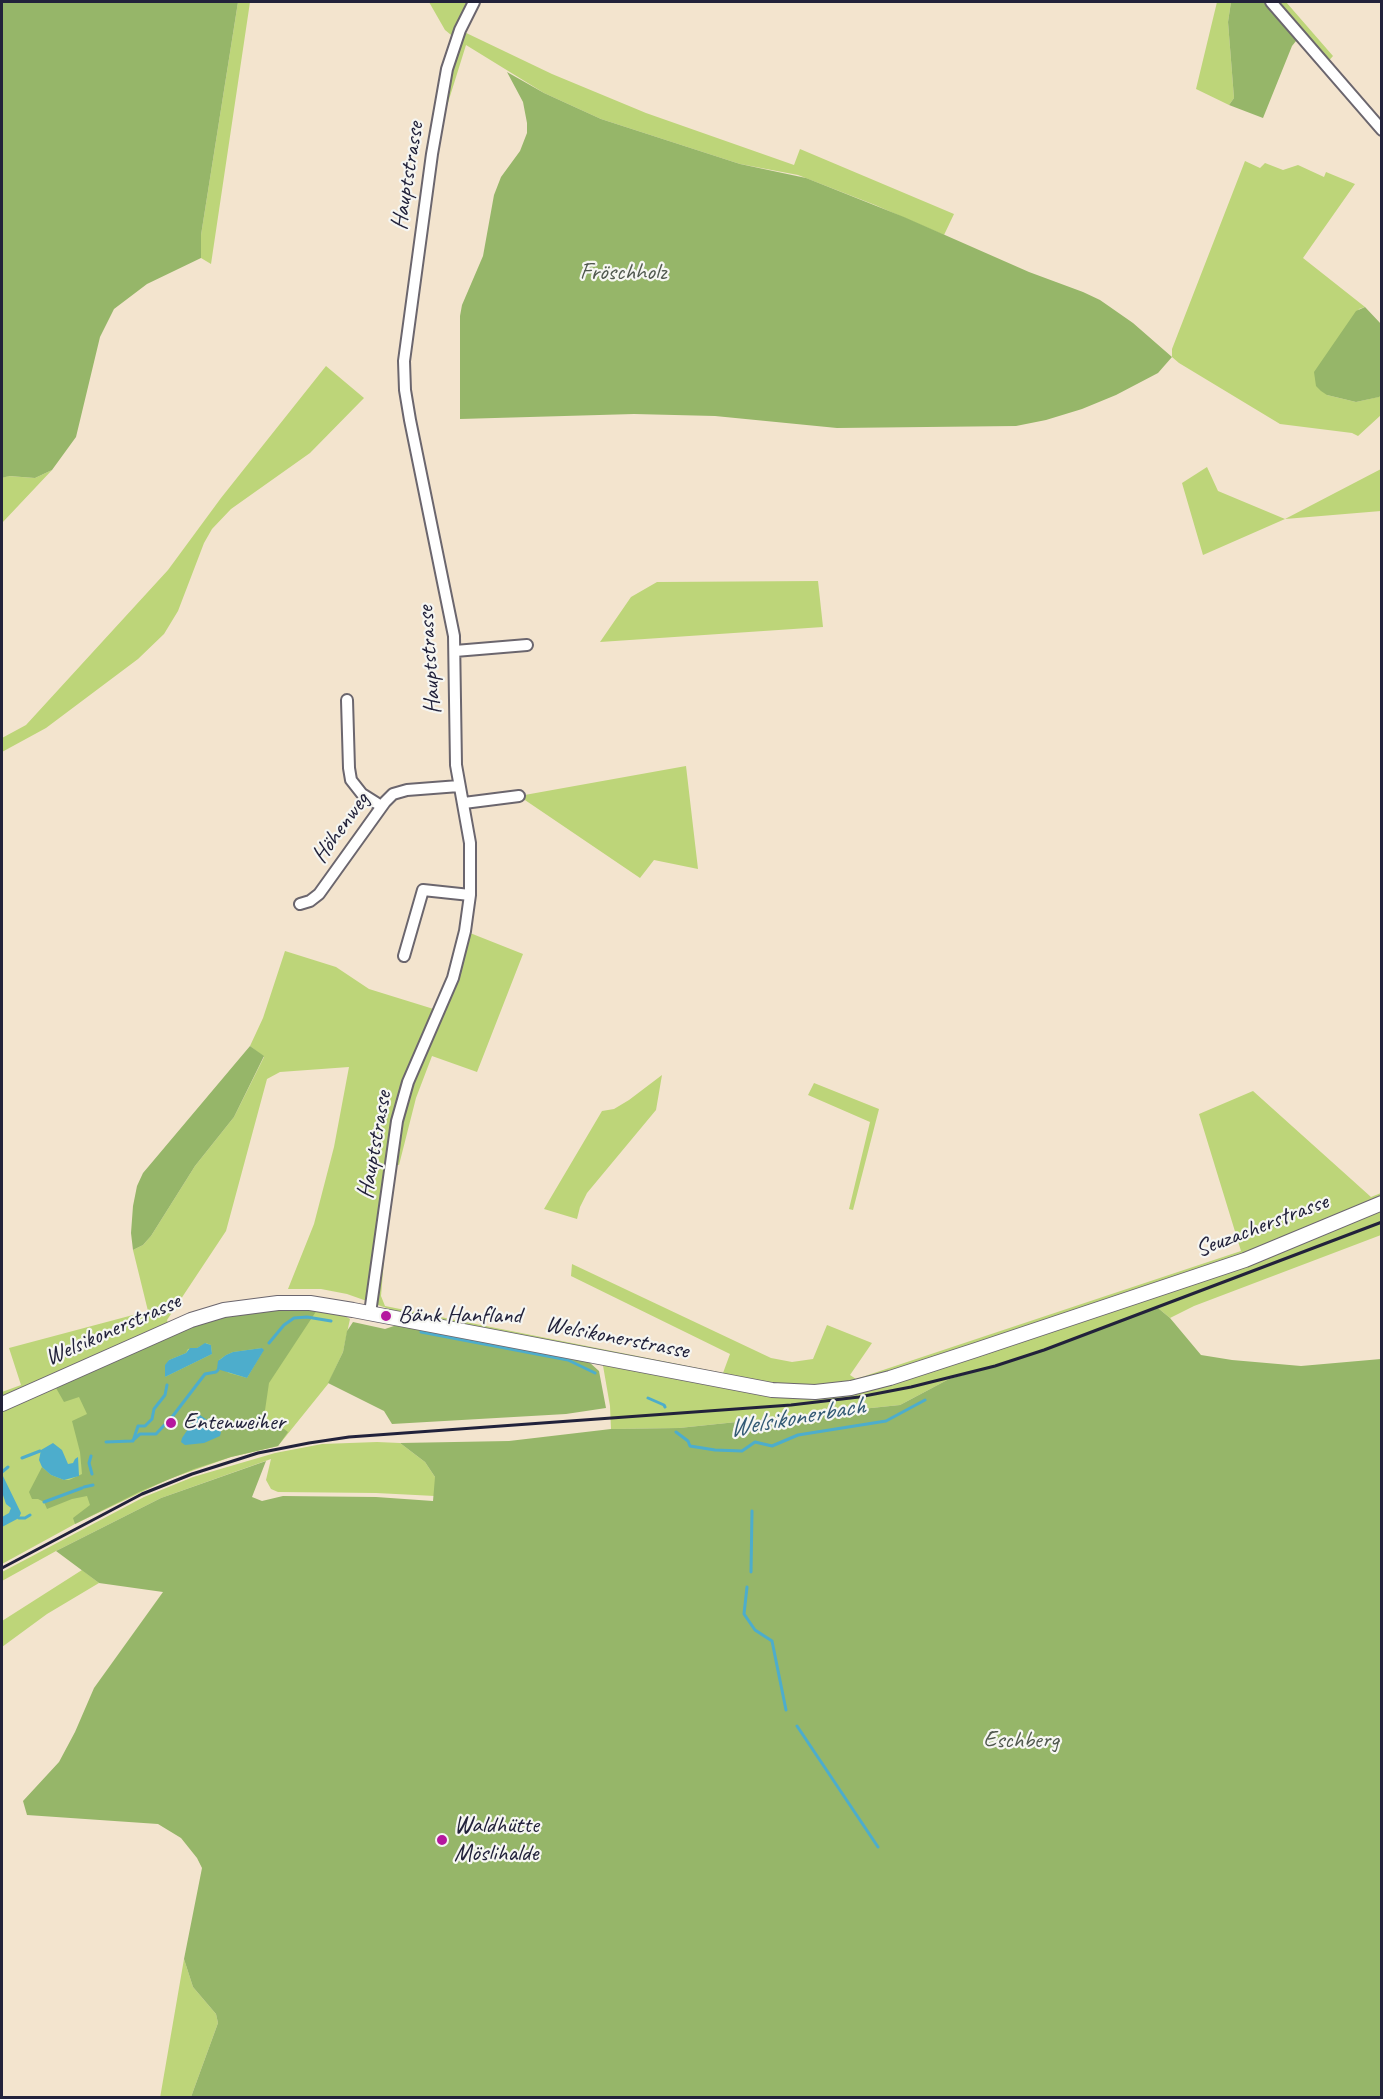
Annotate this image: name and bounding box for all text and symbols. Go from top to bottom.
street label: Hauptstrasse [385,120,431,232]
park label: Fröschholz [580,259,666,287]
street label: Hauptstrasse [412,605,448,715]
street label: Höhenweg [306,787,376,869]
street label: Hauptstrasse [351,1089,399,1201]
street label: Seuzacherstrasse [1192,1188,1332,1264]
street label: Welsikonerstrasse [41,1287,185,1373]
place label: Bänk Hanfland [398,1302,522,1330]
marker: Bänk Hanfland [379,1309,393,1323]
street label: Welsikonerstrasse [543,1310,691,1366]
water label: Welsikonerbach [727,1391,867,1445]
place label: Entenweiher [183,1409,285,1437]
marker: Entenweiher [164,1416,178,1430]
park label: Eschberg [983,1727,1059,1755]
place label: Waldhütte Möslihalde [454,1812,539,1868]
marker: Waldhütte Möslihalde [435,1833,449,1847]

